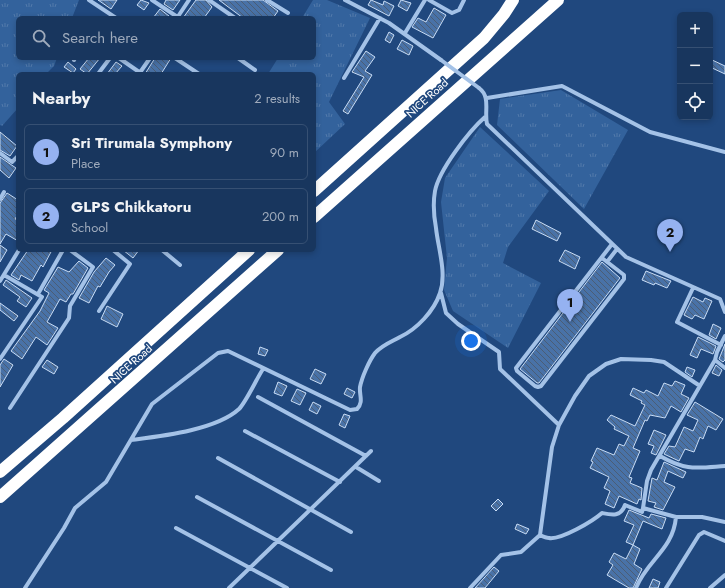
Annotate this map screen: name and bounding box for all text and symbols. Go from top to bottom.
map controls [677,12,713,120]
button: + [677,12,713,48]
search box [16,16,316,60]
icon: search [30,27,52,49]
text: Search here [62,27,138,49]
button: − [677,48,713,84]
street label: NICE Road [402,75,452,121]
button: locate [677,84,713,120]
text: Nearby [32,86,90,110]
text: 2 results [254,89,300,108]
text: Sri Tirumala Symphony [71,132,232,154]
text: 1 [43,143,49,162]
text: 90 m [270,143,299,162]
text: Place [71,154,100,173]
text: GLPS Chikkatoru [71,196,191,218]
text: 2 [42,207,50,226]
text: 200 m [262,207,299,226]
text: School [71,218,108,237]
pin: 2 [657,219,683,252]
pin: 1 [557,289,583,322]
your location [461,331,481,351]
street label: NICE Road [106,341,156,387]

